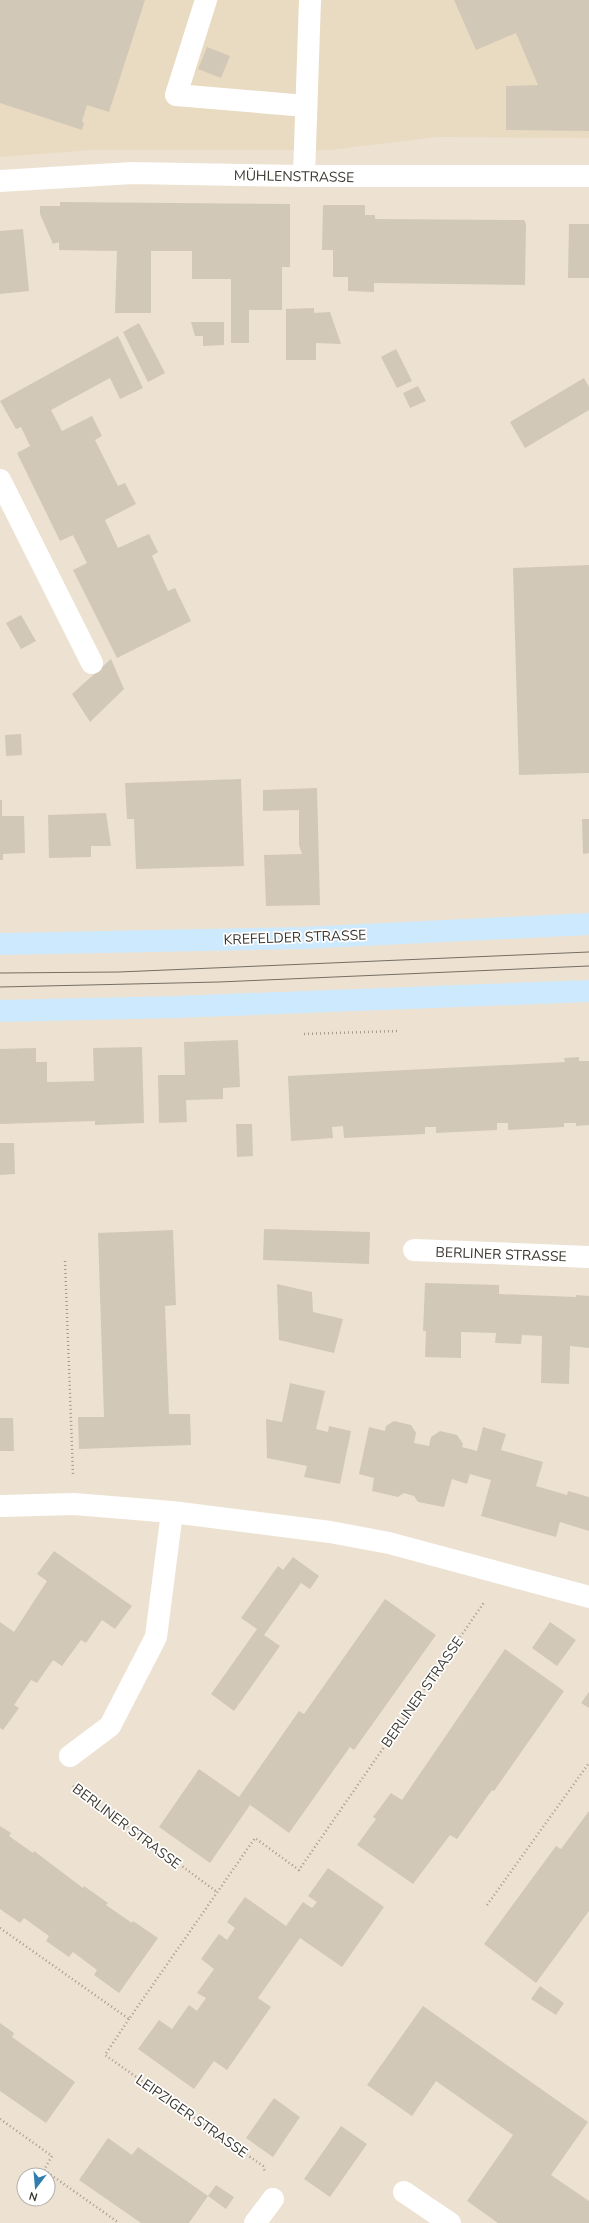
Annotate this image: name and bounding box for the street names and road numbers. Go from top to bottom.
street label: MÜHLENSTRASSE [234,166,354,187]
street label: KREFELDER STRASSE [223,926,367,949]
street label: BERLINER STRASSE [435,1243,567,1266]
street label: BERLINER STRASSE [377,1633,468,1751]
street label: BERLINER STRASSE [69,1779,185,1873]
street label: LEIPZIGER STRASSE [132,2071,251,2162]

